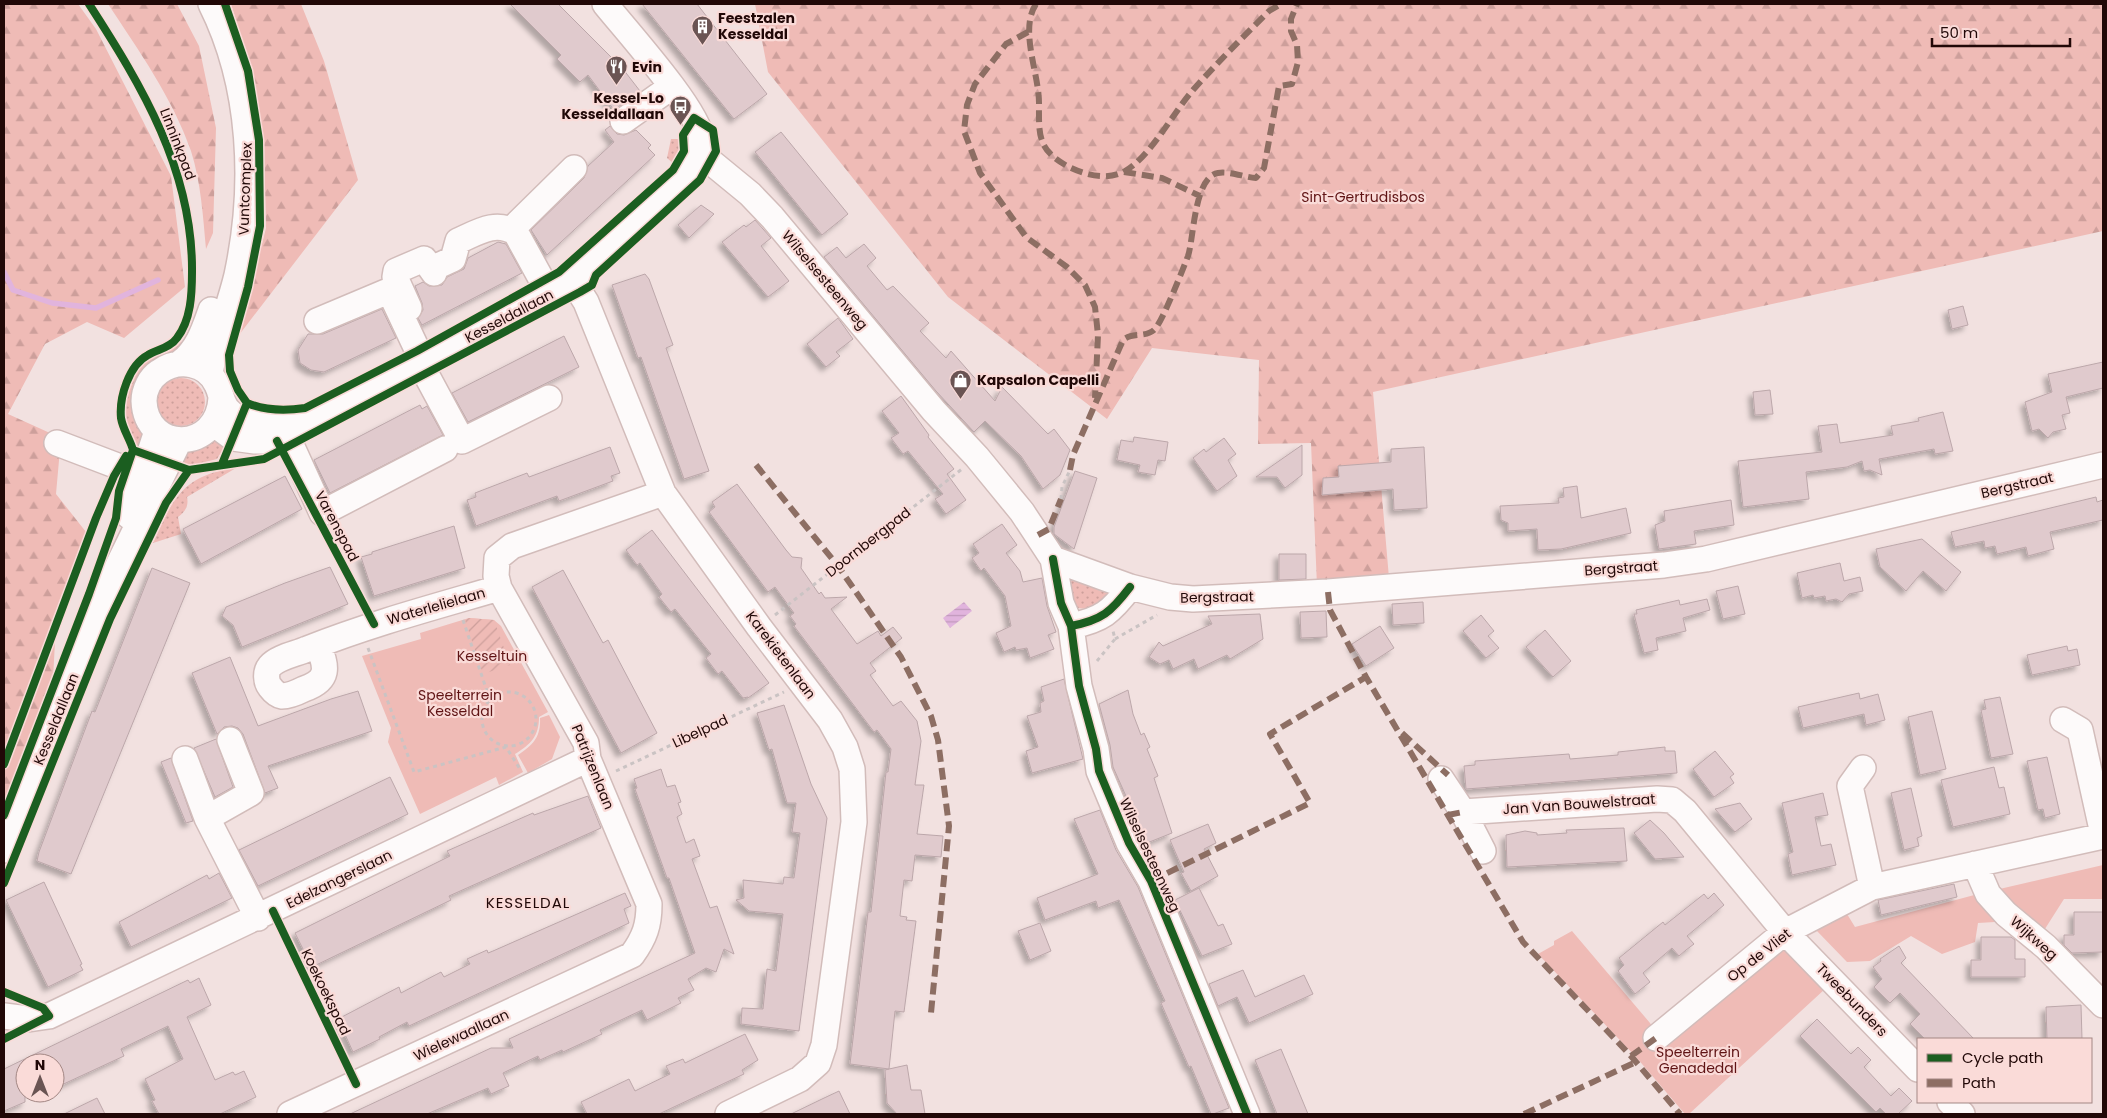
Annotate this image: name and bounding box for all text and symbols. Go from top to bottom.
place label: Feestzalen Kesseldal [718,8,795,44]
building icon: Feestzalen Kesseldal [690,14,714,45]
scale bar [1932,15,2070,47]
text: 50 m [1940,22,1978,43]
restaurant icon: Evin [604,55,628,86]
place label: Evin [632,57,662,77]
place label: Kessel-Lo Kesseldallaan [562,88,664,124]
bus stop icon: Kessel-Lo Kesseldallaan [668,94,692,125]
street label: Linninkpad [155,105,201,183]
street label: Vuntcomplex [233,142,257,236]
park label: Sint-Gertrudisbos [1301,187,1425,207]
street label: Wilselsesteenweg [777,226,873,334]
street label: Kesseldallaan [461,284,557,348]
shop icon: Kapsalon Capelli [949,368,973,399]
place label: Kapsalon Capelli [977,370,1099,390]
street label: Bergstraat [1979,467,2055,503]
street label: Varenspad [310,487,364,565]
street label: Doornbergpad [821,502,915,582]
street label: Bergstraat [1584,555,1658,581]
street label: Waterlelielaan [385,582,487,630]
street label: Bergstraat [1180,586,1254,608]
street label: Karekietenlaan [741,607,821,703]
park label: Kesseltuin [457,646,527,666]
street label: Kesseldallaan [28,670,84,768]
park label: Speelterrein Kesseldal [418,685,502,721]
street label: Libelpad [669,709,731,753]
street label: Patrijzenlaan [567,721,619,813]
street label: Jan Van Bouwelstraat [1502,789,1656,819]
street label: Wilselsesteenweg [1115,794,1185,916]
street label: Edelzangerslaan [283,845,395,913]
district label: KESSELDAL [486,892,570,913]
street label: Wijkweg [2006,911,2062,965]
street label: Op de Vliet [1723,924,1795,986]
street label: Koekoekspad [296,945,356,1039]
street label: Tweebunders [1812,959,1892,1041]
street label: Wielewaallaan [410,1004,512,1066]
legend [1917,1038,2092,1103]
park label: Speelterrein Genadedal [1656,1042,1740,1078]
text: Cycle path [1962,1047,2043,1068]
north arrow [15,1053,65,1103]
text: N [35,1055,45,1075]
text: Path [1962,1072,1996,1093]

